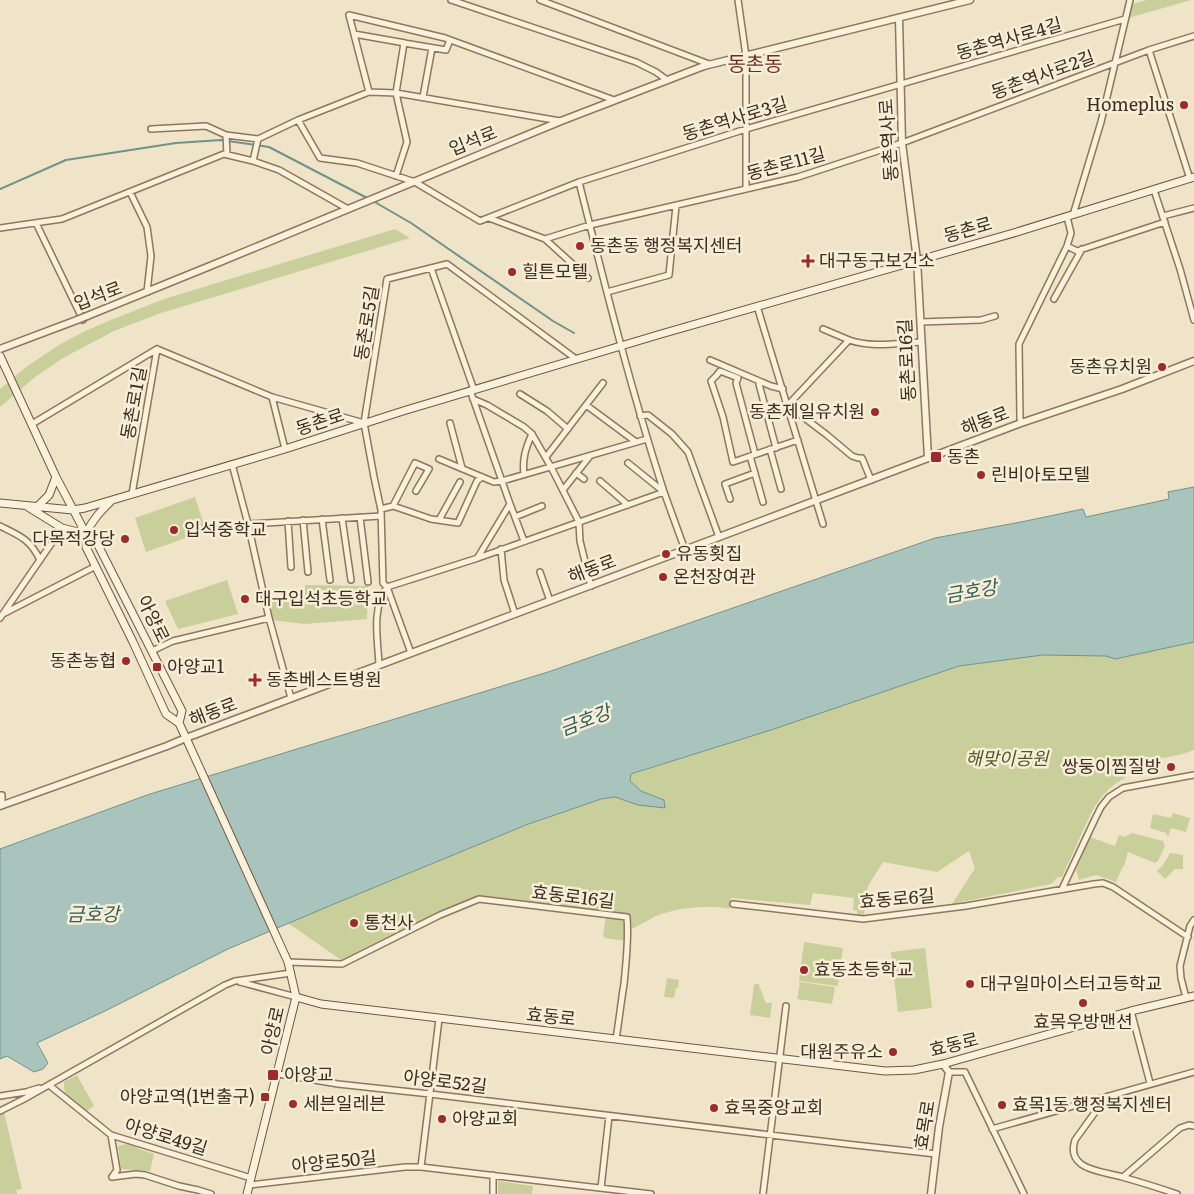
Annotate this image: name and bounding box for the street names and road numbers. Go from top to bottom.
street label: 동촌역사로4길 [952,10,1065,66]
street label: 동촌역사로2길 [987,42,1098,105]
street label: 동촌역사로3길 [678,89,791,146]
street label: 동촌역사로 [871,98,904,182]
street label: 입석로 [444,118,501,161]
street label: 동촌로11길 [743,139,828,186]
street label: 동촌로 [940,209,995,248]
street label: 입석로 [69,273,125,316]
street label: 동촌로5길 [346,283,385,362]
street label: 동촌로16길 [890,318,921,402]
street label: 동촌로1길 [113,364,152,441]
street label: 해동로 [956,398,1012,441]
street label: 동촌로 [292,400,347,441]
street label: 해동로 [563,546,619,589]
street label: 아양로 [131,590,177,647]
street label: 해동로 [184,689,240,732]
street label: 효동로16길 [530,877,616,914]
street label: 효동로6길 [858,881,936,914]
street label: 효동로 [525,999,577,1032]
street label: 아양로 [253,1003,290,1058]
street label: 효동로 [926,1024,981,1063]
street label: 아양로52길 [402,1062,489,1099]
street label: 효목로 [906,1098,941,1151]
street label: 아양로49길 [122,1110,211,1161]
street label: 아양로50길 [290,1143,378,1178]

